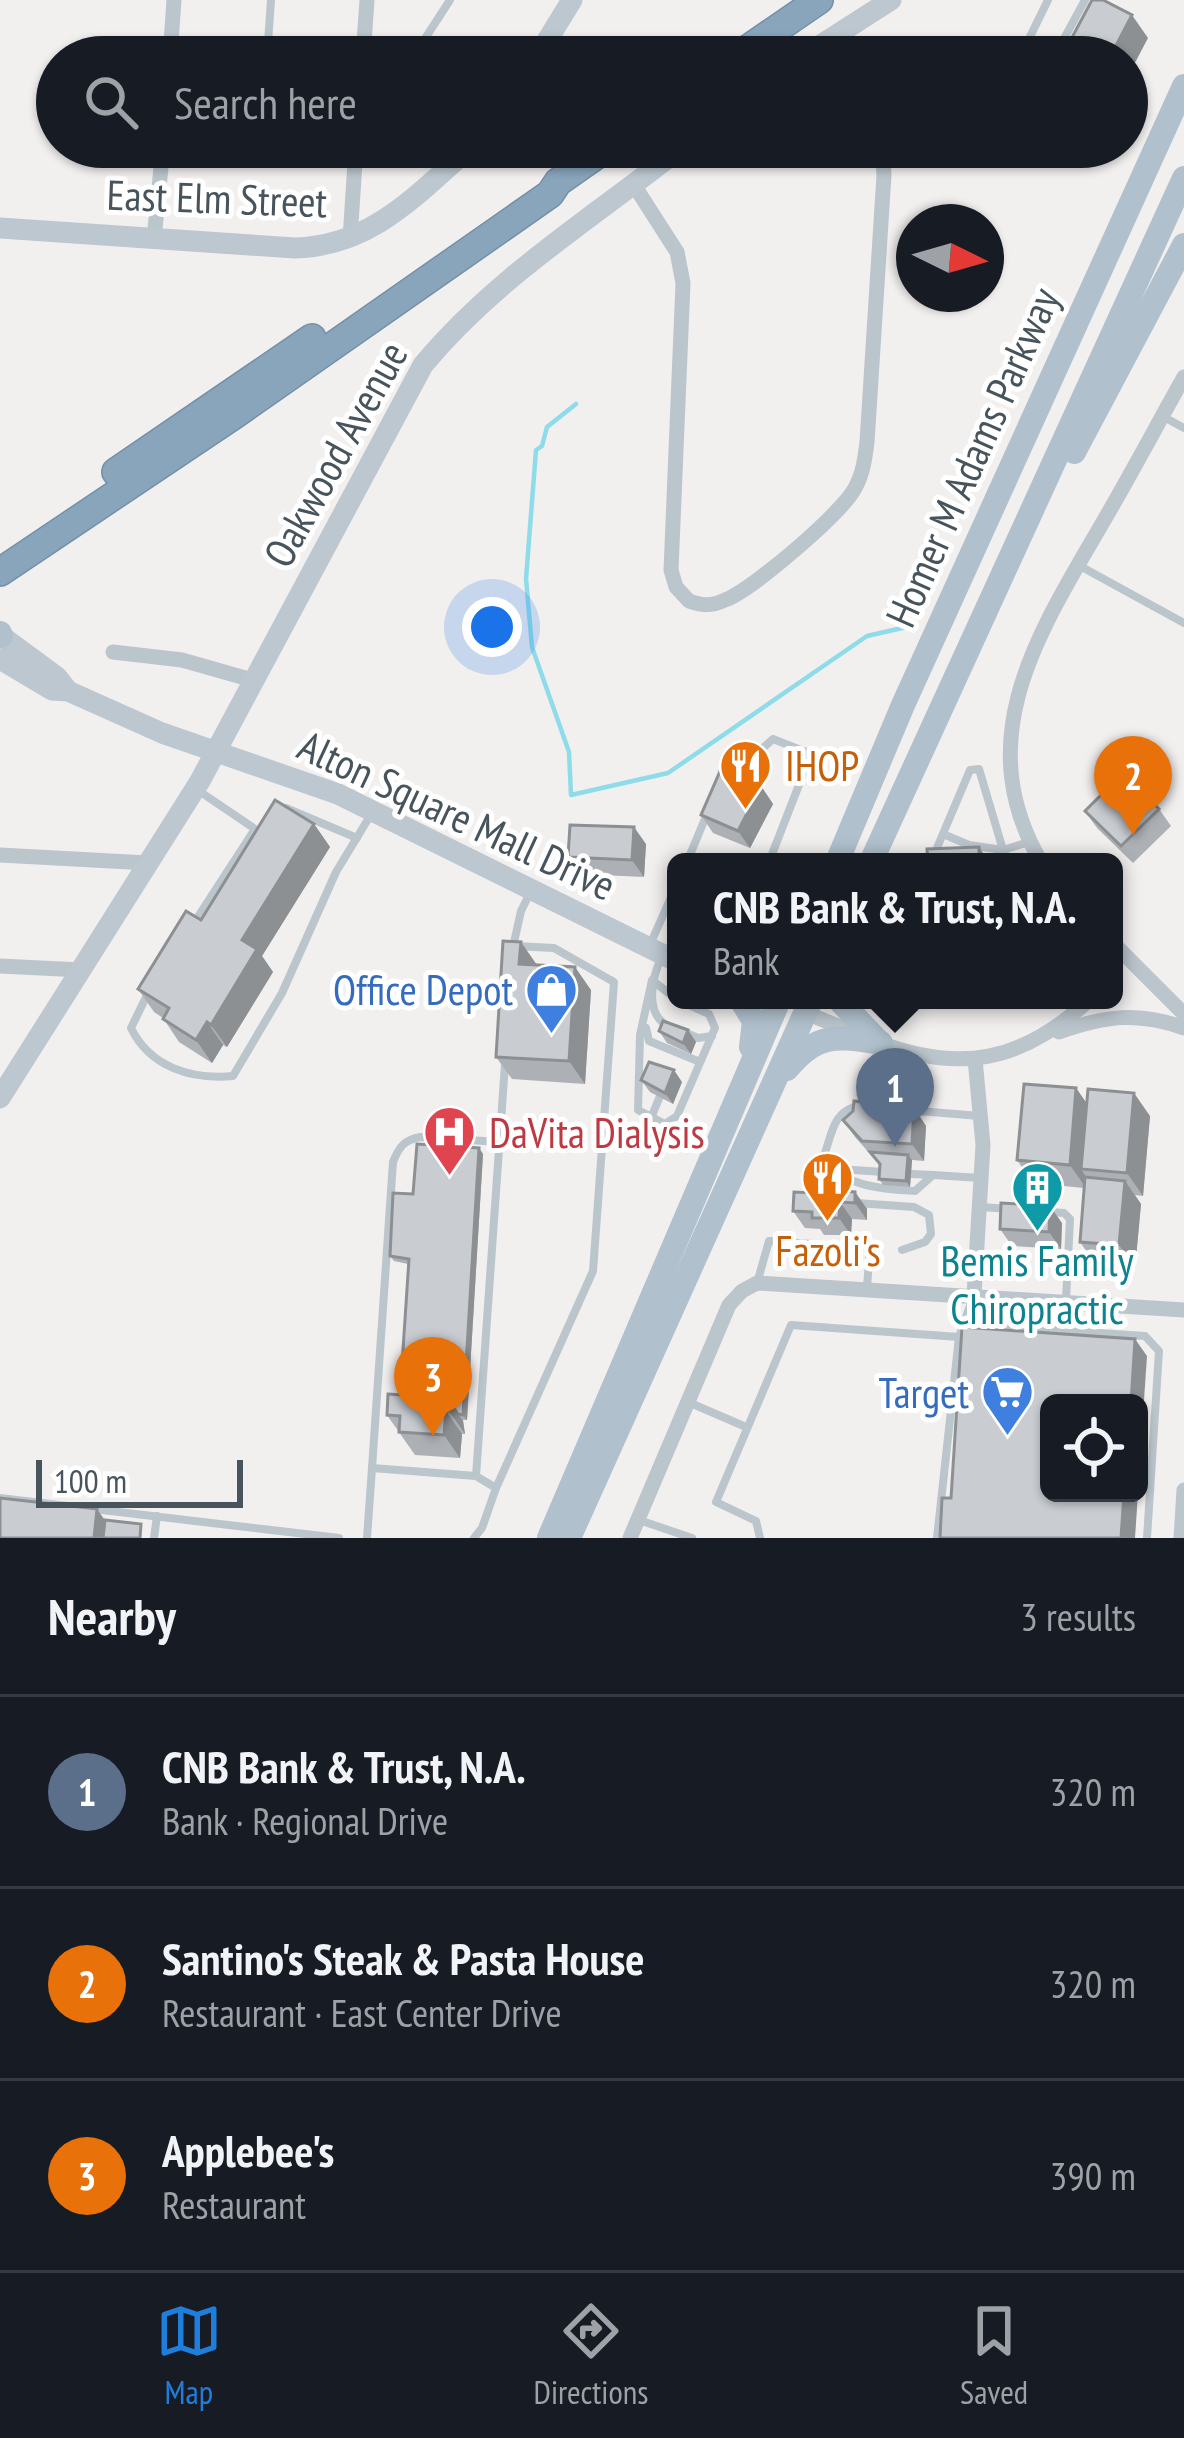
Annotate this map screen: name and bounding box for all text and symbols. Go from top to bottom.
search box [36,36,1148,168]
icon: search [78,69,144,135]
text: Search here [174,73,357,131]
street label: East Elm Street [106,167,329,229]
north arrow [896,204,1004,312]
street label: Homer M Adams Parkway [873,279,1072,635]
street label: Oakwood Avenue [251,332,419,576]
your location [462,597,522,657]
street label: Alton Square Mall Drive [290,717,624,913]
pin: 2 [1094,736,1172,835]
restaurant icon: IHOP [718,737,774,811]
place label: IHOP [785,738,859,793]
popup [667,853,1123,1009]
text: CNB Bank & Trust, N.A. [713,877,1077,935]
text: Bank [713,935,779,986]
shop icon: Office Depot [524,961,580,1035]
place label: Office Depot [333,962,513,1017]
pin: 1 [856,1048,934,1147]
hospital icon: DaVita Dialysis [422,1104,478,1178]
place label: DaVita Dialysis [489,1105,705,1160]
restaurant icon: Fazoli's [800,1150,856,1224]
building icon: Bemis Family Chiropractic [1009,1160,1065,1234]
place label: Fazoli's [775,1223,881,1278]
place label: Bemis Family Chiropractic [941,1233,1134,1336]
pin: 3 [394,1337,472,1436]
supermarket icon: Target [980,1364,1036,1438]
place label: Target [878,1365,969,1420]
map controls [1040,1394,1148,1502]
button: locate [1040,1394,1148,1502]
scale bar [36,1454,243,1507]
text: 100 m [54,1459,127,1502]
text: Nearby [48,1583,176,1649]
text: 3 results [1020,1591,1136,1642]
text: CNB Bank & Trust, N.A. [162,1737,526,1795]
text: 1 [78,1766,96,1817]
text: 320 m [1050,1766,1136,1817]
text: Bank · Regional Drive [162,1795,448,1846]
text: Santino's Steak & Pasta House [162,1929,645,1987]
text: 2 [78,1958,96,2009]
text: 320 m [1050,1958,1136,2009]
text: Restaurant · East Center Drive [162,1987,562,2038]
text: Applebee's [162,2121,334,2179]
text: 3 [78,2150,96,2201]
text: 390 m [1050,2150,1136,2201]
text: Restaurant [162,2179,306,2230]
tab: Map [156,2298,222,2413]
tab: Directions [534,2298,648,2413]
tab: Saved [960,2298,1028,2413]

